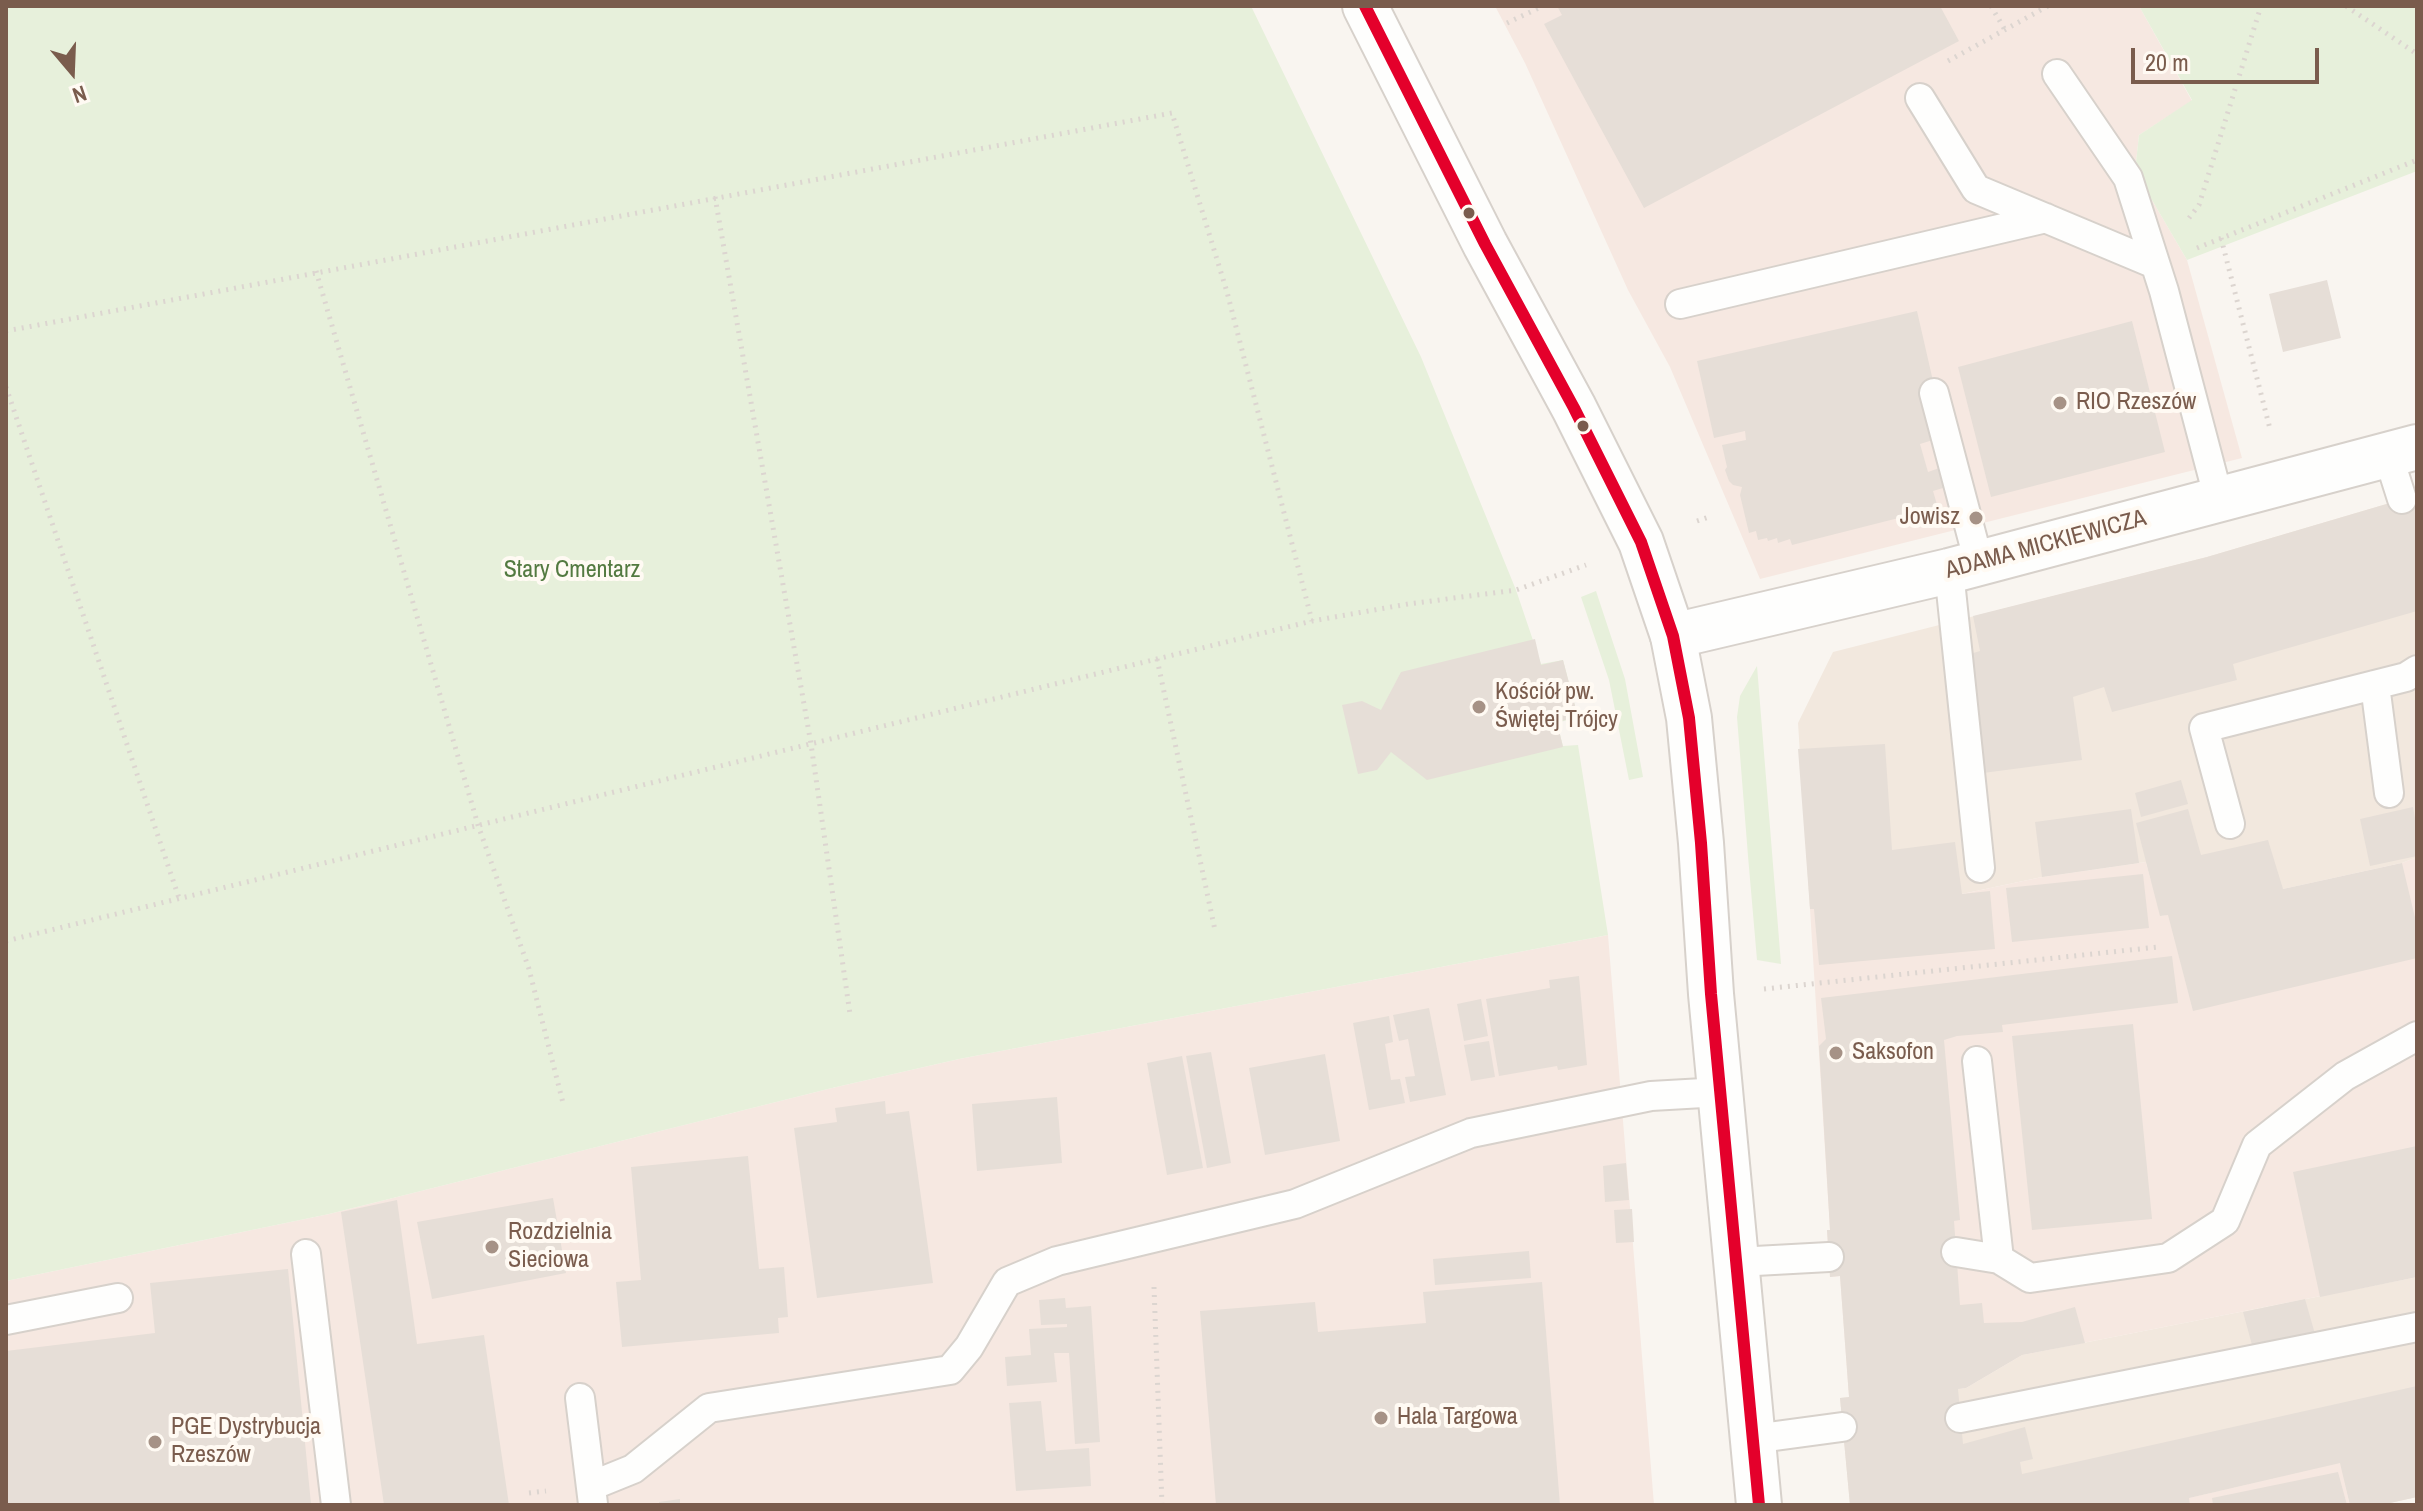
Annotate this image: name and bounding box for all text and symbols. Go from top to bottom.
north arrow [32,32,112,112]
scale bar [2135,32,2323,82]
text: 20 m [2145,46,2189,78]
text: N [69,78,91,111]
unlabelled marker [1461,205,1477,221]
place label: RIO Rzeszów [2076,389,2196,417]
marker: RIO Rzeszów [2051,394,2069,412]
unlabelled marker [1575,418,1591,434]
place label: Jowisz [1900,504,1960,532]
street label: ADAMA MICKIEWICZA [1942,504,2150,586]
marker: Jowisz [1967,509,1985,527]
park label: Stary Cmentarz [504,557,640,585]
place label: Kościół pw. Świętej Trójcy [1495,679,1618,735]
marker: Kościół pw. Świętej Trójcy [1470,698,1488,716]
place label: Saksofon [1852,1039,1934,1067]
marker: Saksofon [1827,1044,1845,1062]
place label: Rozdzielnia Sieciowa [508,1219,612,1275]
marker: Rozdzielnia Sieciowa [483,1238,501,1256]
place label: Hala Targowa [1397,1404,1518,1432]
marker: Hala Targowa [1372,1409,1390,1427]
place label: PGE Dystrybucja Rzeszów [171,1414,321,1470]
marker: PGE Dystrybucja Rzeszów [146,1433,164,1451]

